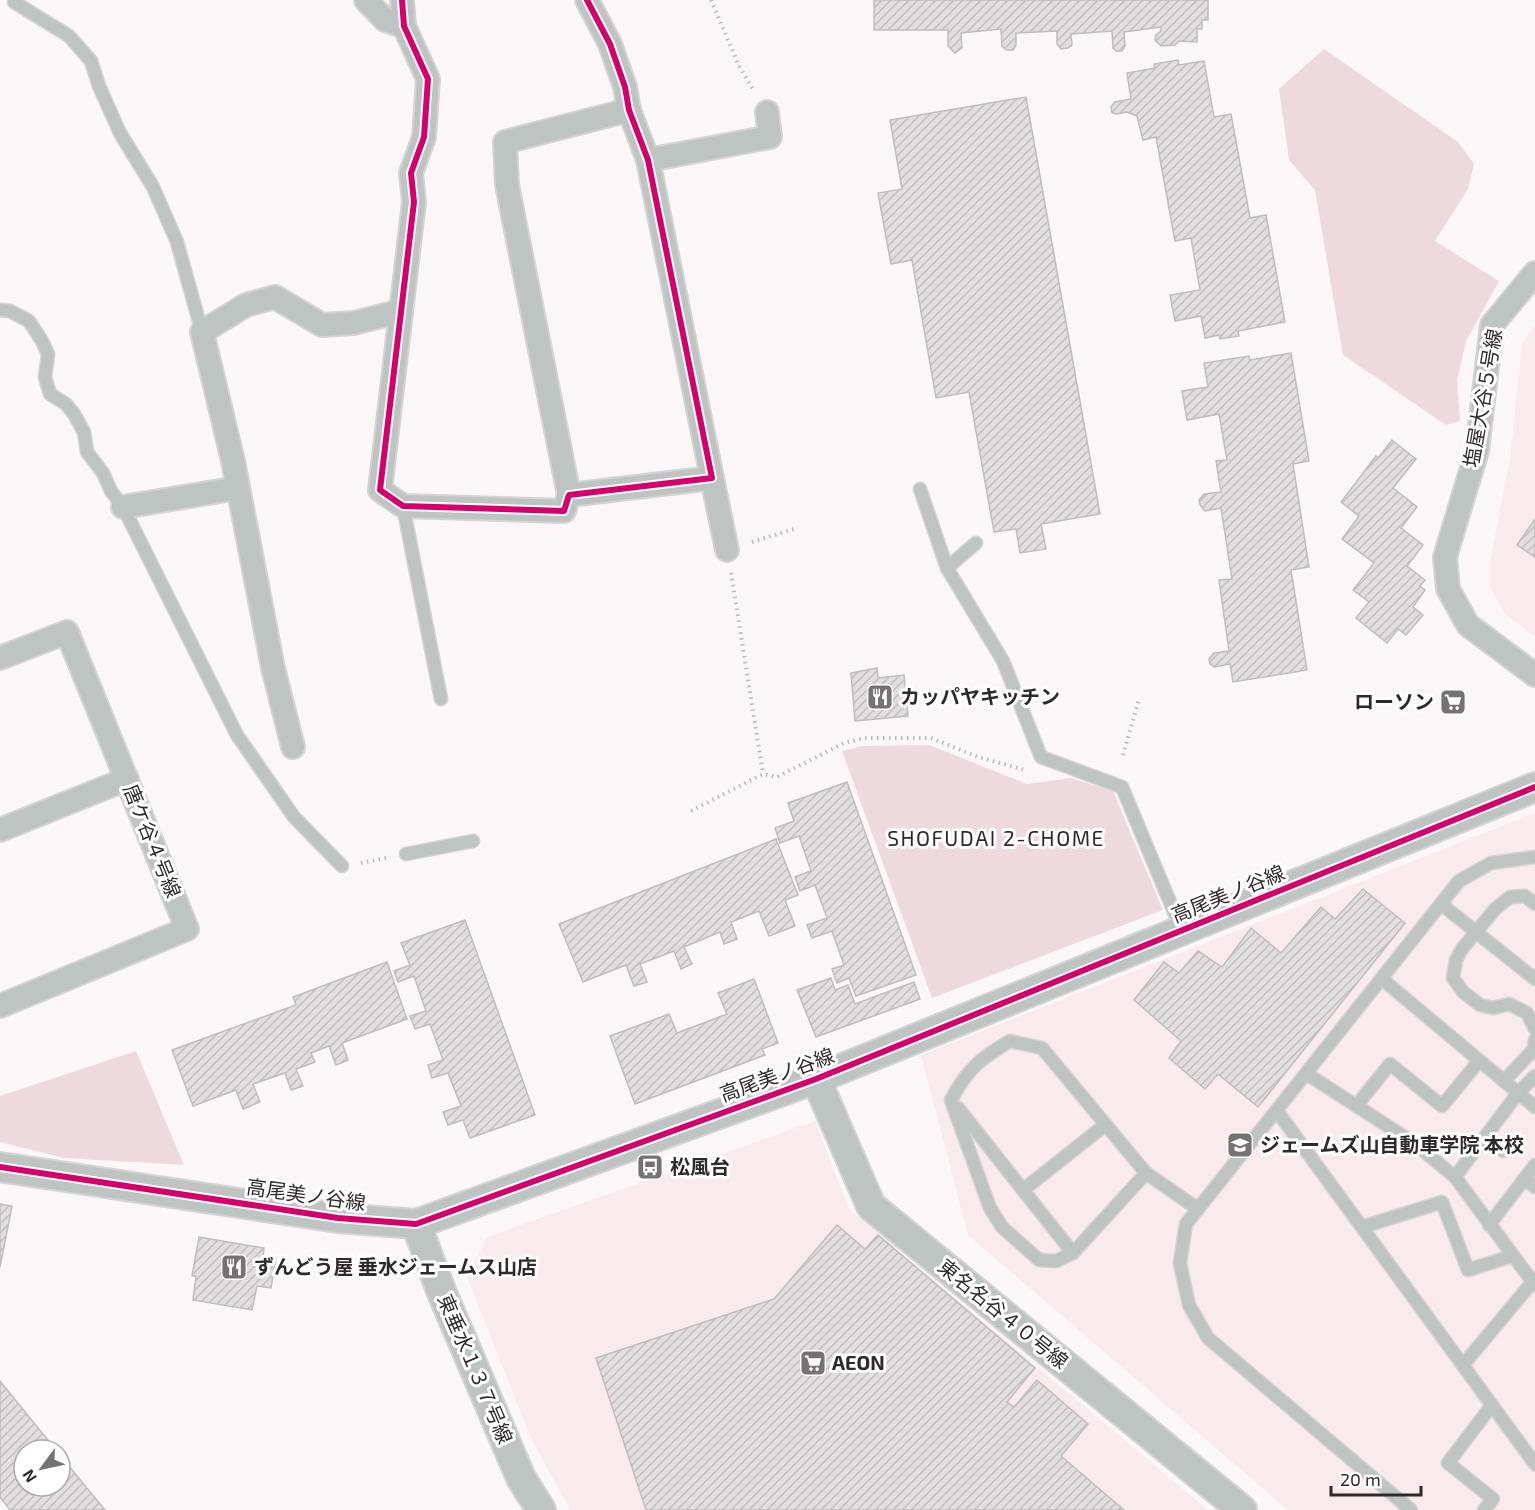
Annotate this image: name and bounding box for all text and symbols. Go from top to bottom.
street label: 塩屋大谷５号線 [1458,327,1506,469]
restaurant icon: カッパヤキッチン [865,682,895,712]
place label: カッパヤキッチン [900,684,1060,708]
supermarket icon: ローソン [1438,687,1468,717]
place label: ローソン [1354,689,1434,713]
street label: 唐ケ谷４号線 [119,780,187,901]
district label: SHOFUDAI 2-CHOME [887,825,1105,850]
street label: 高尾美ノ谷線 [1167,859,1288,927]
street label: 高尾美ノ谷線 [716,1042,837,1106]
school or university icon: ジェームズ山自動車学院 本校 [1225,1130,1255,1160]
place label: ジェームズ山自動車学院 本校 [1260,1132,1524,1156]
bus stop icon: 松風台 [635,1152,665,1182]
place label: 松風台 [670,1154,730,1178]
street label: 高尾美ノ谷線 [245,1174,367,1214]
restaurant icon: ずんどう屋 垂水ジェームス山店 [219,1252,249,1282]
place label: ずんどう屋 垂水ジェームス山店 [254,1254,537,1278]
street label: 東名名谷４０号線 [934,1254,1073,1373]
street label: 東垂水１３７号線 [434,1290,518,1447]
supermarket icon: AEON [798,1348,828,1378]
place label: AEON [832,1350,885,1374]
north arrow [12,1438,72,1498]
scale bar [1331,1459,1421,1497]
text: N [18,1466,40,1486]
text: 20 m [1340,1468,1381,1490]

